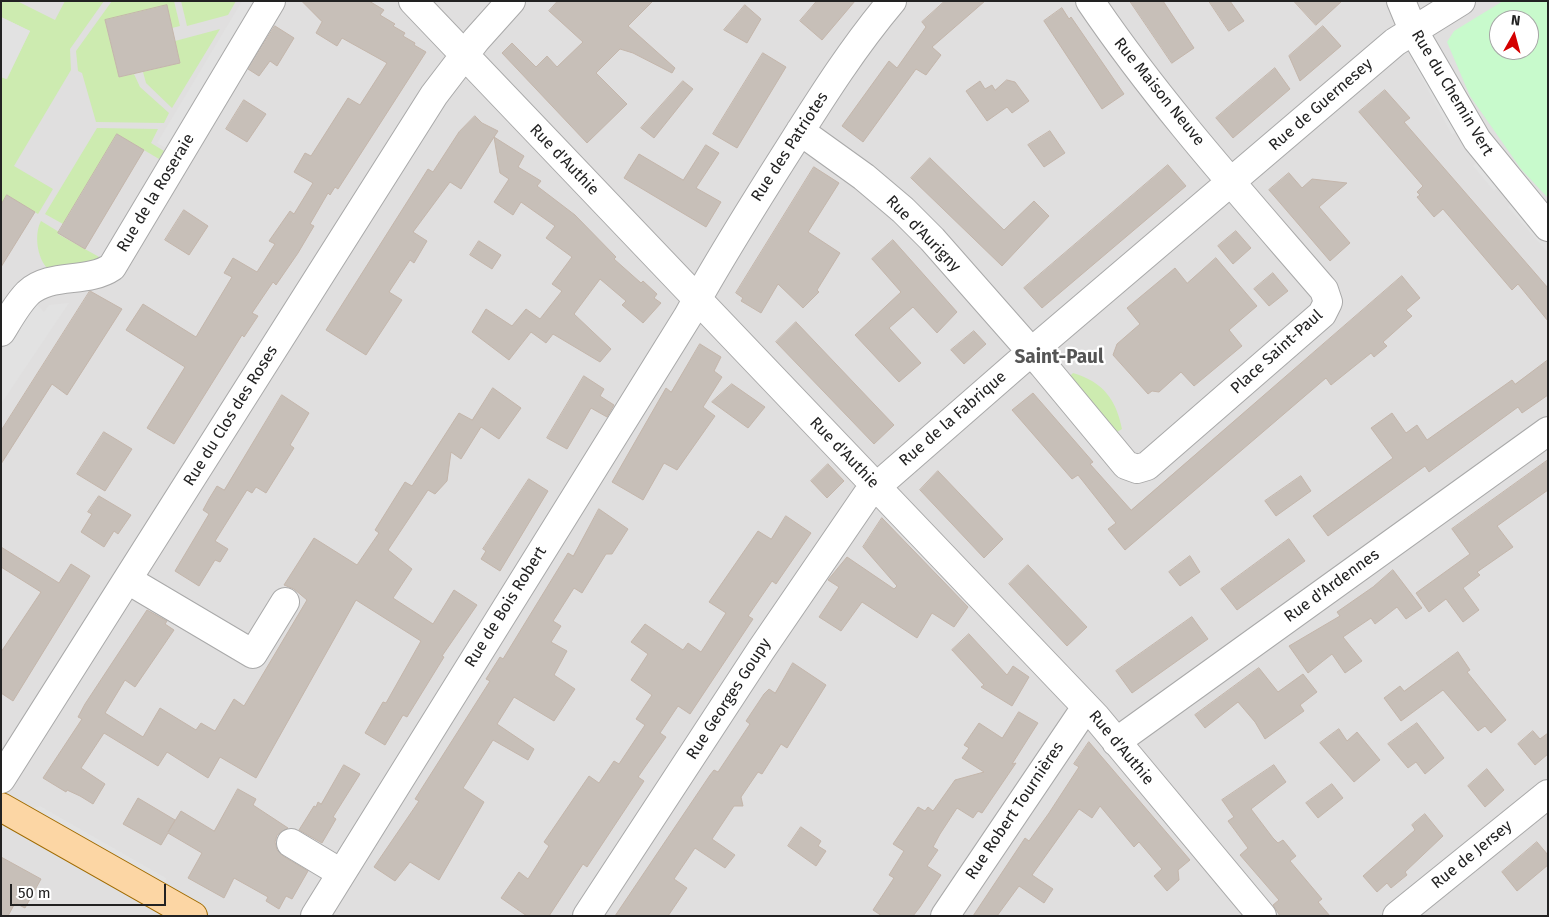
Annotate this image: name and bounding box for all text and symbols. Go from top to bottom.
north arrow [1489,10,1539,60]
text: N [1510,12,1521,30]
street label: Rue du Chemin Vert [1407,27,1497,159]
street label: Rue Maison Neuve [1110,34,1208,150]
street label: Rue de Guernesey [1265,55,1377,155]
street label: Rue des Patriotes [747,89,833,205]
street label: Rue d'Authie [525,120,603,200]
street label: Rue de la Roseraie [113,130,199,256]
street label: Rue d'Aurigny [882,192,964,276]
street label: Place Saint-Paul [1227,306,1327,398]
street label: Rue du Clos des Roses [180,342,282,490]
district label: Saint-Paul [1014,347,1104,369]
street label: Rue de la Fabrique [896,367,1010,471]
street label: Rue d'Authie [805,413,883,493]
street label: Rue de Bois Robert [461,543,551,671]
street label: Rue d'Ardennes [1281,545,1383,627]
street label: Rue Georges Goupy [683,635,775,763]
street label: Rue d'Authie [1084,707,1158,789]
street label: Rue Robert Tournières [962,739,1068,883]
street label: Rue de Jersey [1428,817,1516,893]
scale bar [12,874,169,906]
text: 50 m [18,884,51,902]

